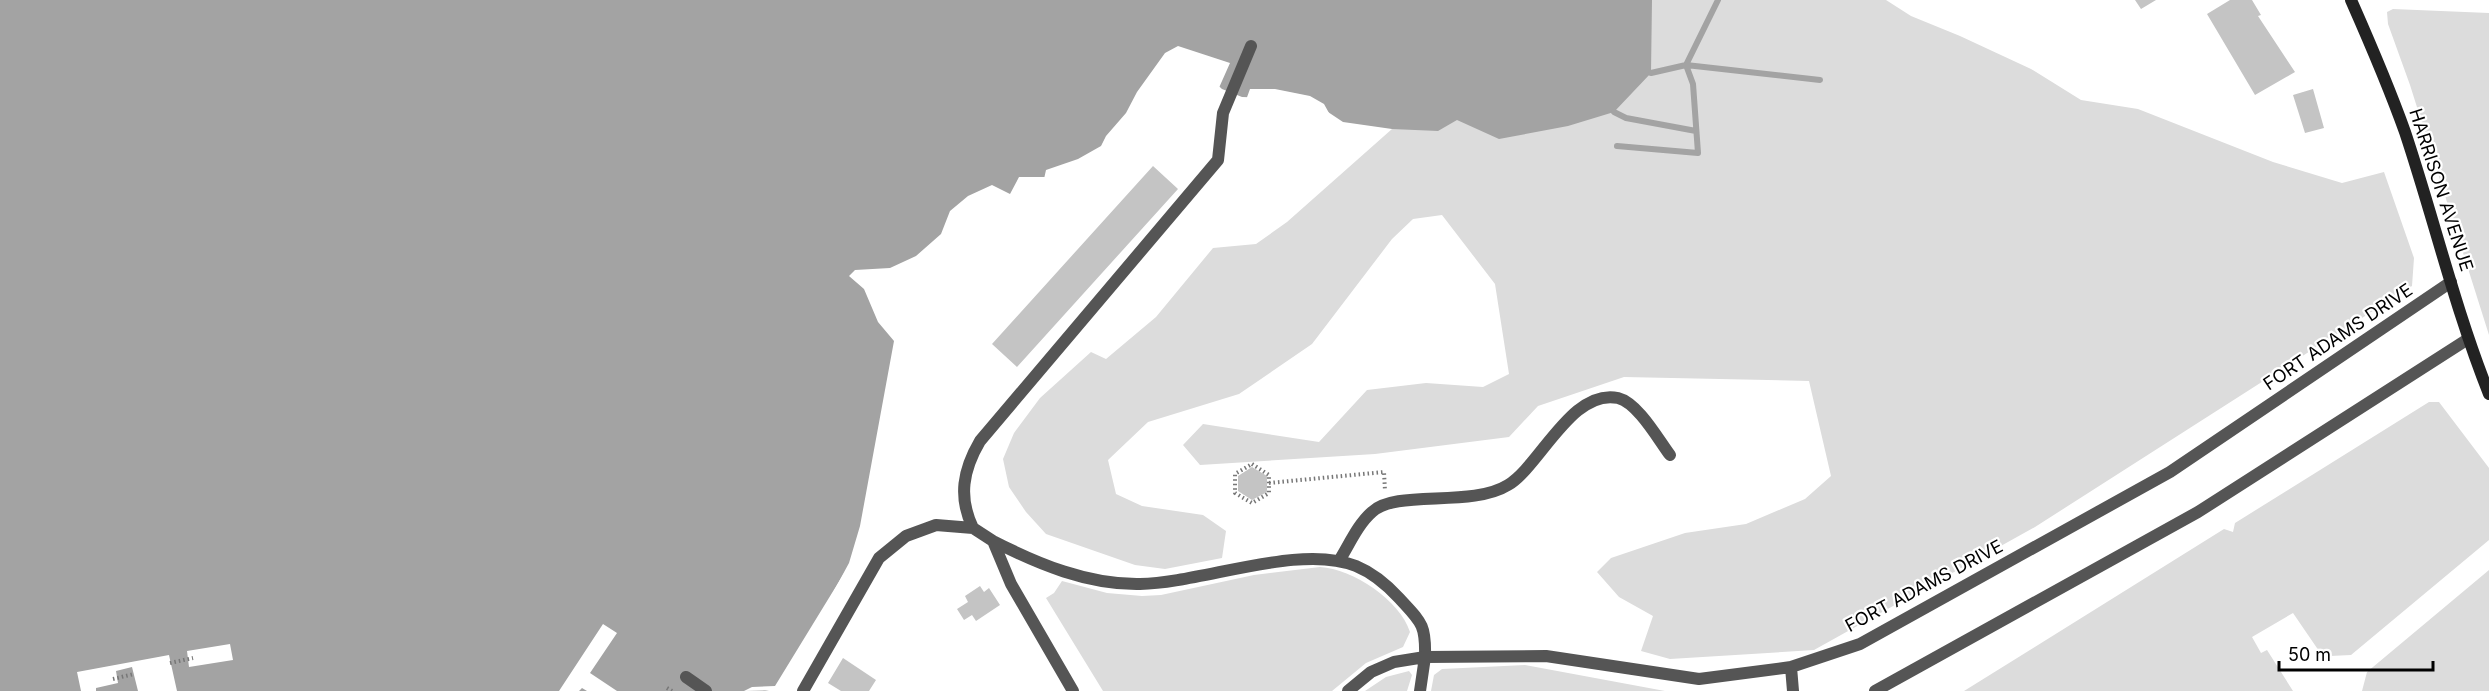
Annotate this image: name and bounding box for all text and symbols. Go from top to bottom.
street label: HARRISON AVENUE [2405,106,2478,274]
street label: FORT ADAMS DRIVE [2259,279,2416,394]
street label: FORT ADAMS DRIVE [1841,535,2006,636]
scale bar [2279,634,2434,672]
text: 50 m [2288,644,2331,665]

